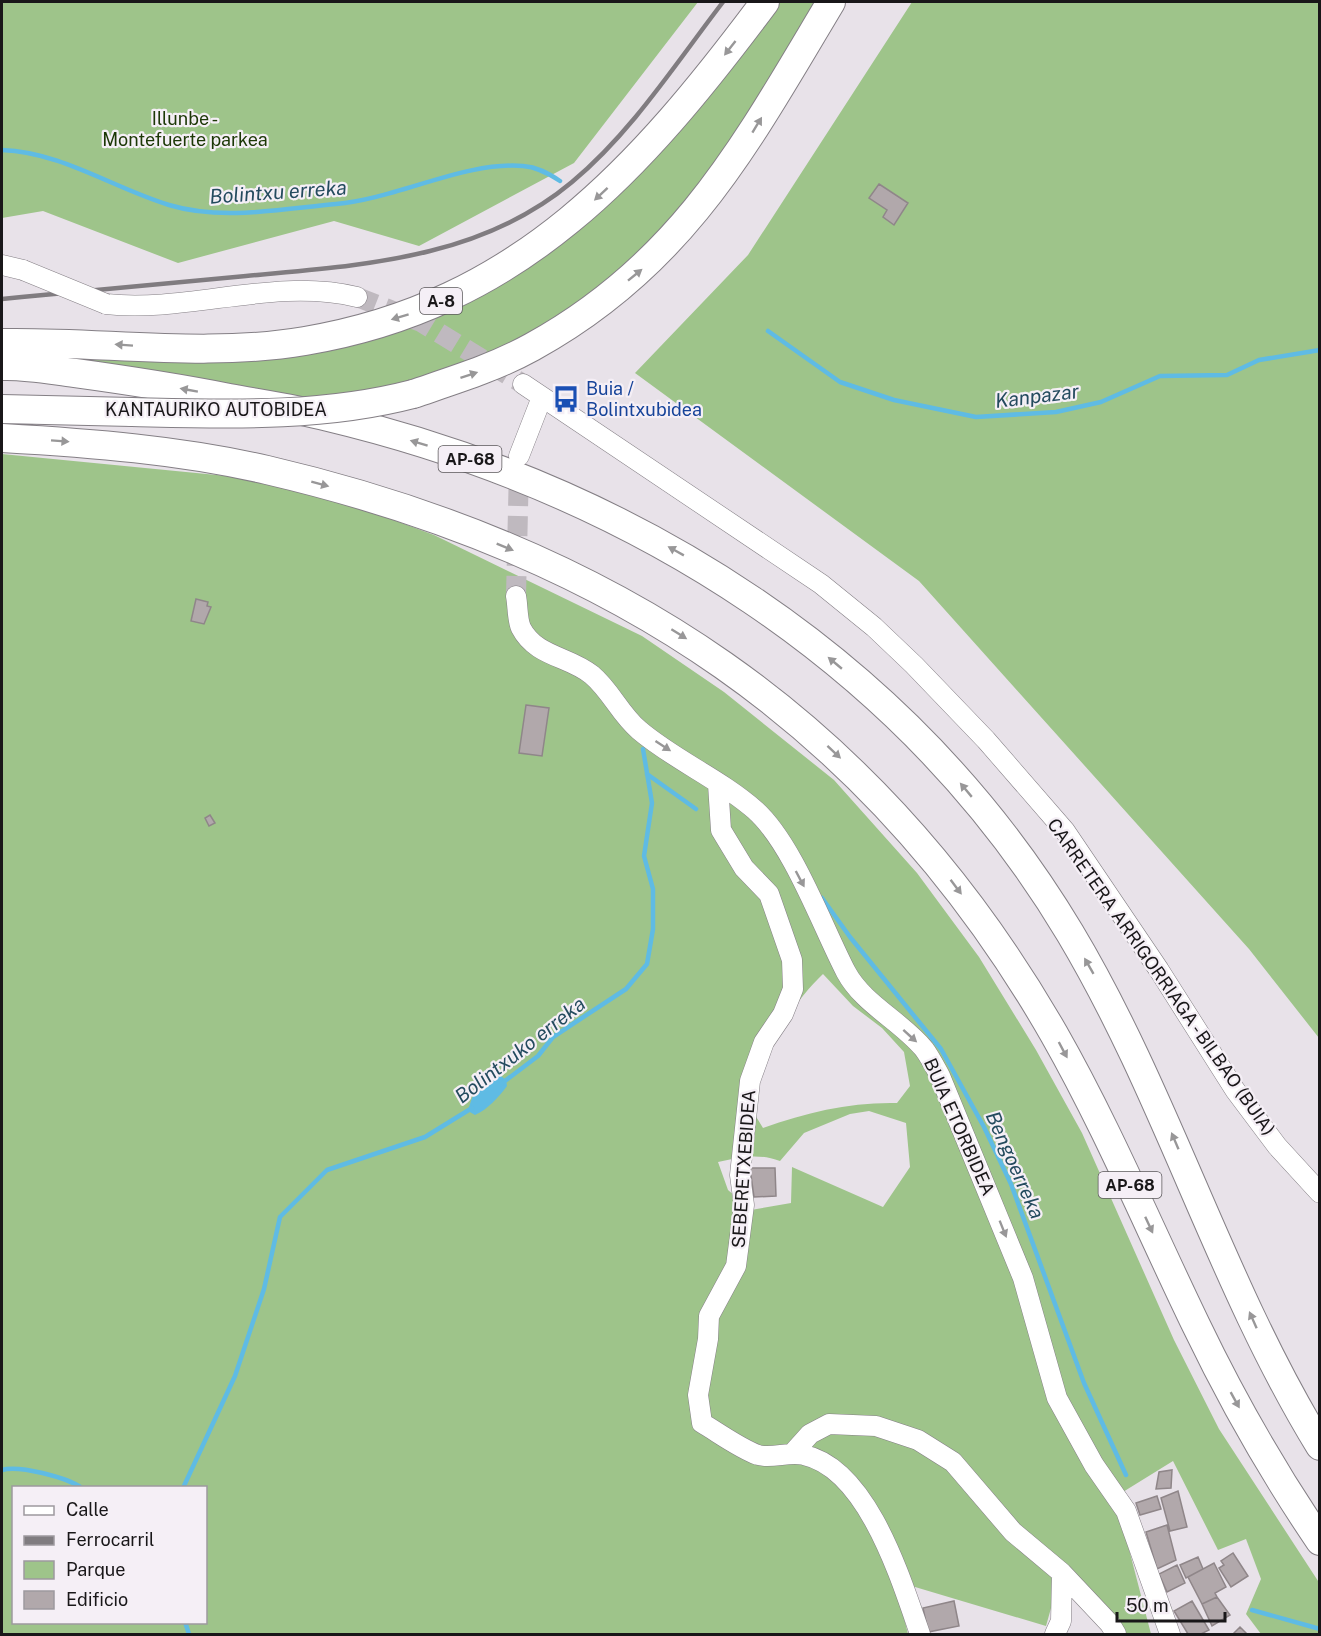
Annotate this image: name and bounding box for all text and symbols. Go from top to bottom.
one-way arrow [724,41,736,56]
park label: Illunbe - Montefuerte parkea [102,108,268,150]
one-way arrow [752,117,763,133]
water label: Bolintxu erreka [209,175,347,209]
one-way arrow [593,187,608,201]
one-way arrow [627,269,643,282]
road number: A-8 [420,288,462,314]
one-way arrow [391,312,409,322]
one-way arrow [115,341,134,350]
one-way arrow [460,370,478,380]
place label: Buia / Bolintxubidea [586,378,702,420]
water label: Kanpazar [994,379,1081,413]
bus stop icon: Buia / Bolintxubidea [551,384,581,414]
one-way arrow [179,385,198,394]
street label: KANTAURIKO AUTOBIDEA [105,399,327,420]
one-way arrow [50,437,69,446]
one-way arrow [410,438,428,447]
road number: AP-68 [438,446,502,472]
one-way arrow [311,480,329,489]
one-way arrow [496,542,514,552]
one-way arrow [667,546,684,556]
one-way arrow [671,629,687,640]
one-way arrow [828,657,843,670]
one-way arrow [655,740,671,751]
one-way arrow [826,745,841,759]
one-way arrow [960,783,973,798]
street label: CARRETERA ARRIGORRIAGA - BILBAO (BUIA) [1043,814,1280,1139]
one-way arrow [795,870,805,887]
one-way arrow [950,879,962,895]
one-way arrow [1084,957,1094,974]
water label: Bolintxuko erreka [450,992,590,1108]
one-way arrow [902,1029,917,1042]
one-way arrow [1058,1042,1068,1059]
street label: BUIA ETORBIDEA [920,1055,999,1199]
street label: SEBERETXEBIDEA [727,1089,760,1249]
water label: Bengoerreka [981,1107,1049,1223]
one-way arrow [1169,1132,1179,1150]
road number: AP-68 [1098,1172,1162,1198]
one-way arrow [1144,1217,1153,1234]
one-way arrow [999,1220,1008,1238]
one-way arrow [1249,1311,1258,1328]
one-way arrow [1230,1392,1240,1409]
legend [12,1486,207,1624]
text: Calle [66,1499,109,1520]
text: Ferrocarril [66,1529,154,1550]
text: Parque [66,1559,126,1580]
scale bar [1117,1585,1225,1623]
text: Edificio [66,1589,128,1610]
text: 50 m [1126,1595,1169,1616]

